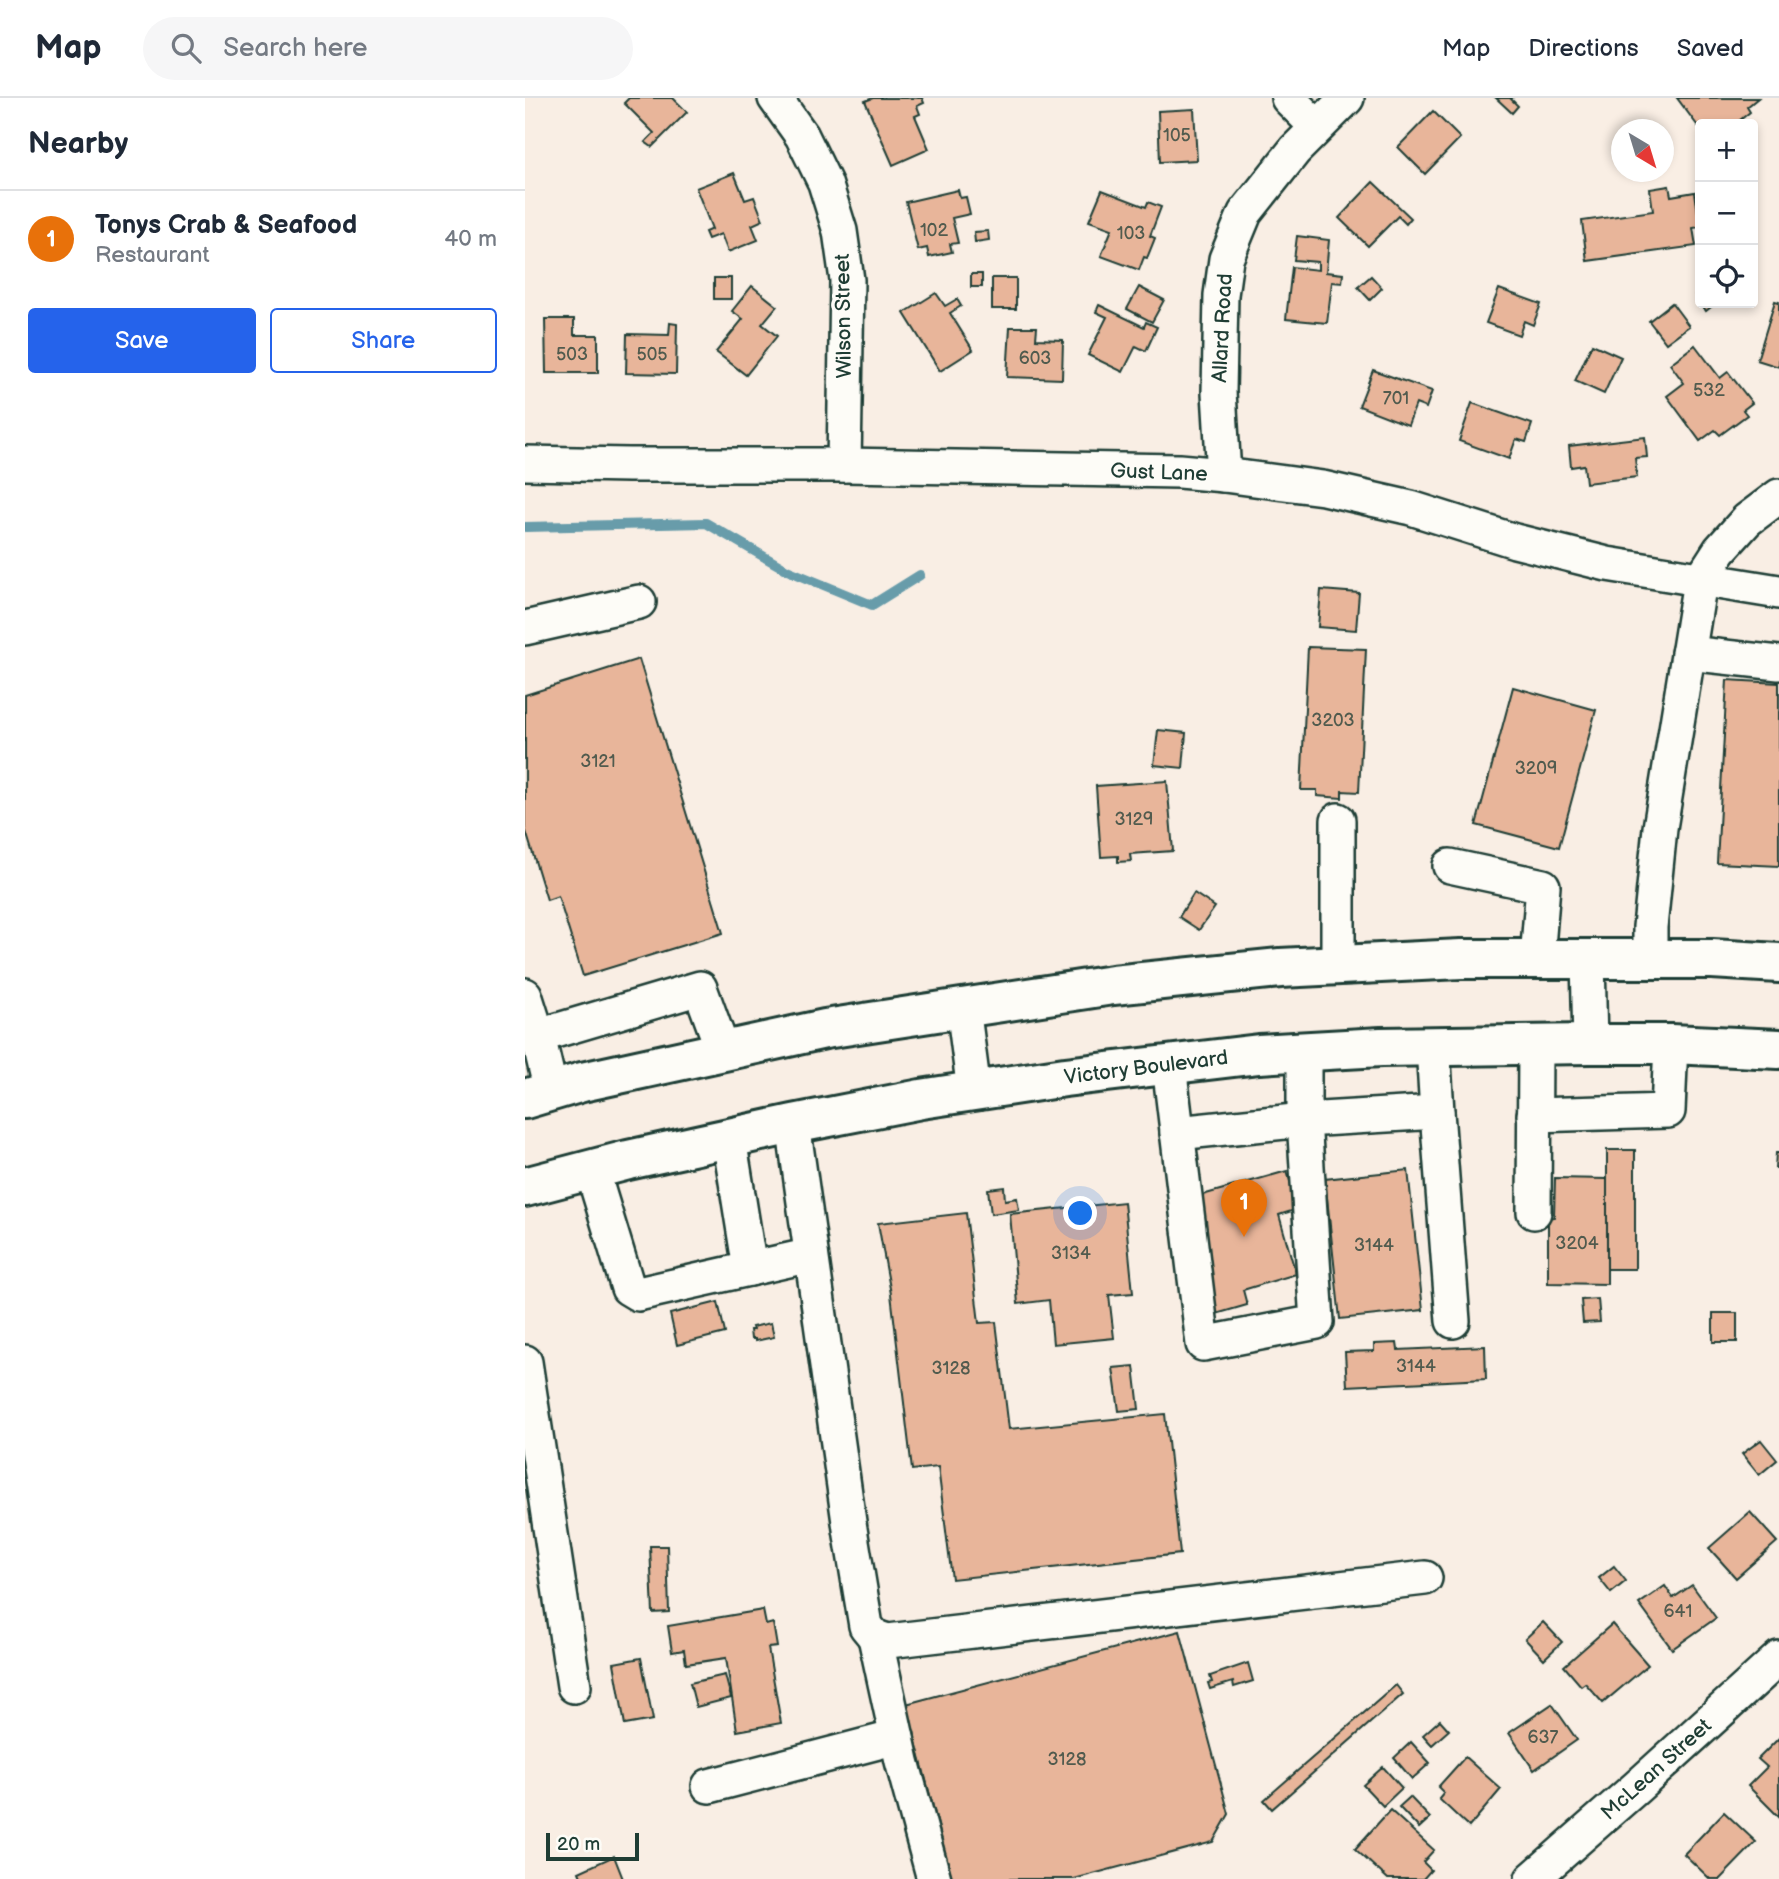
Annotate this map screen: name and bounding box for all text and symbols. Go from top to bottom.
search box [143,17,633,80]
text: Map [35,28,101,68]
icon: search [167,29,205,67]
text: Search here [223,33,367,64]
text: Map [1442,34,1490,63]
text: Directions [1528,34,1639,63]
text: Saved [1677,34,1744,63]
north arrow [1611,119,1674,182]
map controls [1695,119,1758,308]
button: + [1695,119,1758,182]
house number: 105 [1163,125,1191,146]
text: Nearby [28,126,128,162]
button: − [1695,182,1758,245]
text: Tonys Crab & Seafood [95,210,357,241]
house number: 102 [920,220,948,241]
house number: 103 [1117,223,1145,244]
text: 1 [46,225,56,253]
text: 40 m [444,225,497,253]
text: Restaurant [95,241,209,269]
button: locate [1695,245,1758,308]
street label: Wilson Street [830,253,857,379]
street label: Allard Road [1207,273,1238,383]
button: Save [28,308,256,373]
button: Share [270,308,497,373]
house number: 503 [556,344,588,365]
house number: 505 [636,344,668,365]
house number: 603 [1019,348,1051,369]
house number: 532 [1693,380,1725,401]
house number: 701 [1383,388,1409,409]
street label: Gust Lane [1110,458,1208,487]
house number: 3203 [1311,710,1355,731]
house number: 3121 [580,751,616,772]
house number: 3209 [1515,758,1557,779]
house number: 3129 [1114,809,1154,830]
street label: Victory Boulevard [1063,1045,1229,1090]
pin: 1 [1221,1179,1267,1237]
your location [1063,1196,1097,1230]
house number: 3204 [1555,1233,1599,1254]
house number: 3144 [1354,1235,1394,1256]
house number: 3134 [1051,1243,1091,1264]
house number: 3144 [1396,1356,1436,1377]
house number: 3128 [931,1358,971,1379]
house number: 641 [1664,1601,1692,1622]
street label: McLean Street [1596,1713,1717,1825]
house number: 637 [1528,1727,1559,1748]
house number: 3128 [1047,1749,1087,1770]
scale bar [546,1830,639,1862]
text: 20 m [557,1833,600,1856]

